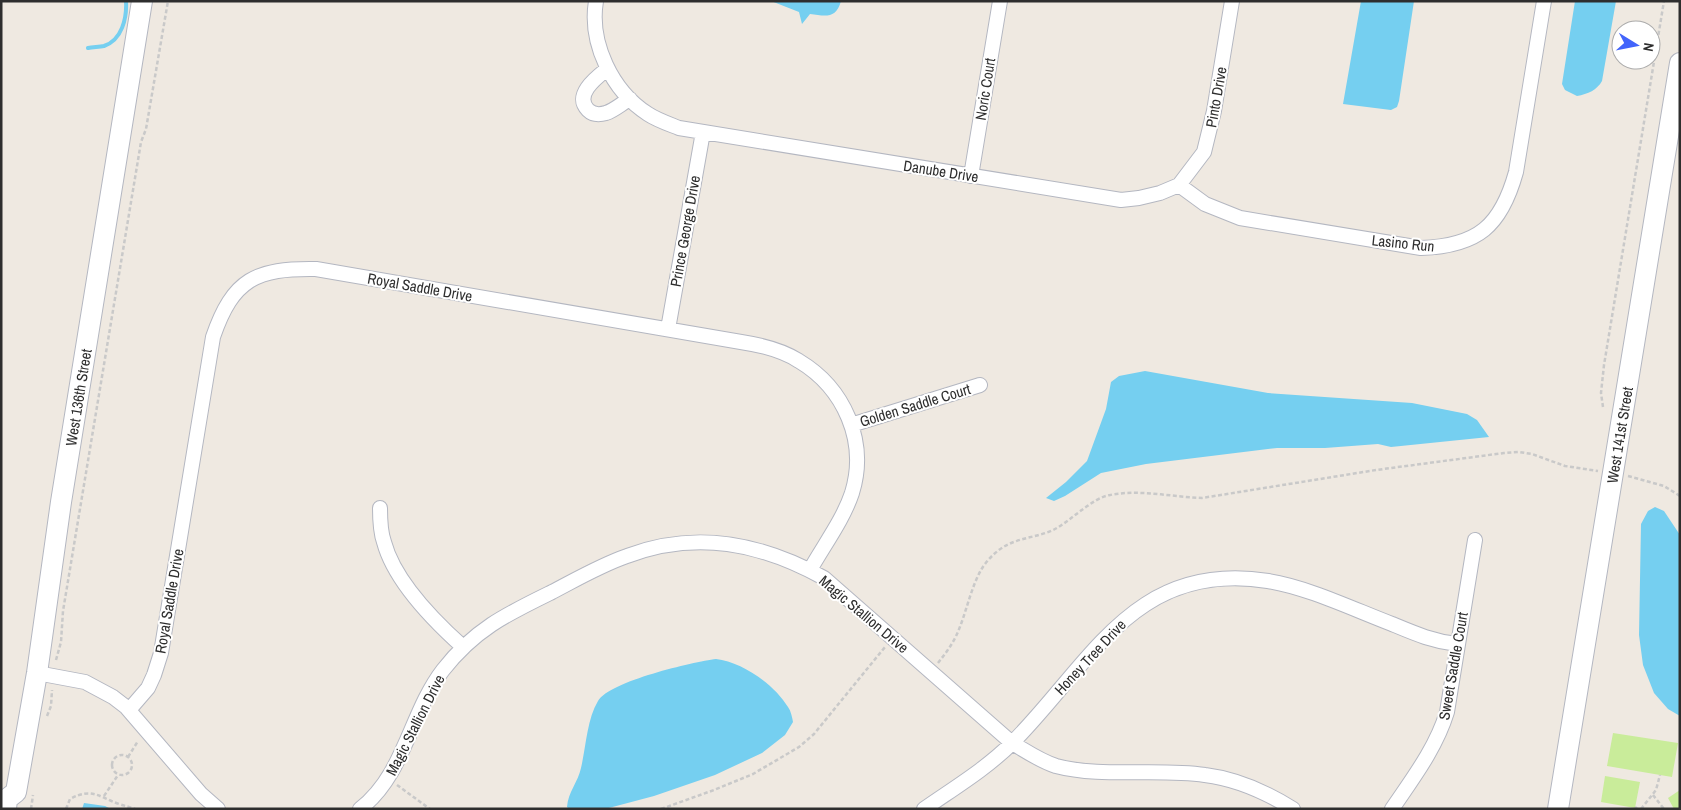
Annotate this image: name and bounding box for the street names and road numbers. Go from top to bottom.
street label: Noric Court [970,56,1000,122]
street label: Pinto Drive [1200,65,1232,129]
street label: Danube Drive [902,155,980,187]
street label: Prince George Drive [665,173,705,288]
street label: Lasino Run [1371,229,1435,257]
street label: Royal Saddle Drive [366,267,474,307]
street label: West 136th Street [60,347,96,448]
street label: Golden Saddle Court [857,378,974,432]
street label: West 141st Street [1601,385,1638,485]
street label: Royal Saddle Drive [149,547,189,655]
street label: Magic Stallion Drive [815,570,913,658]
street label: Sweet Saddle Court [1433,610,1473,722]
street label: Honey Tree Drive [1049,614,1131,699]
street label: Magic Stallion Drive [381,671,450,779]

